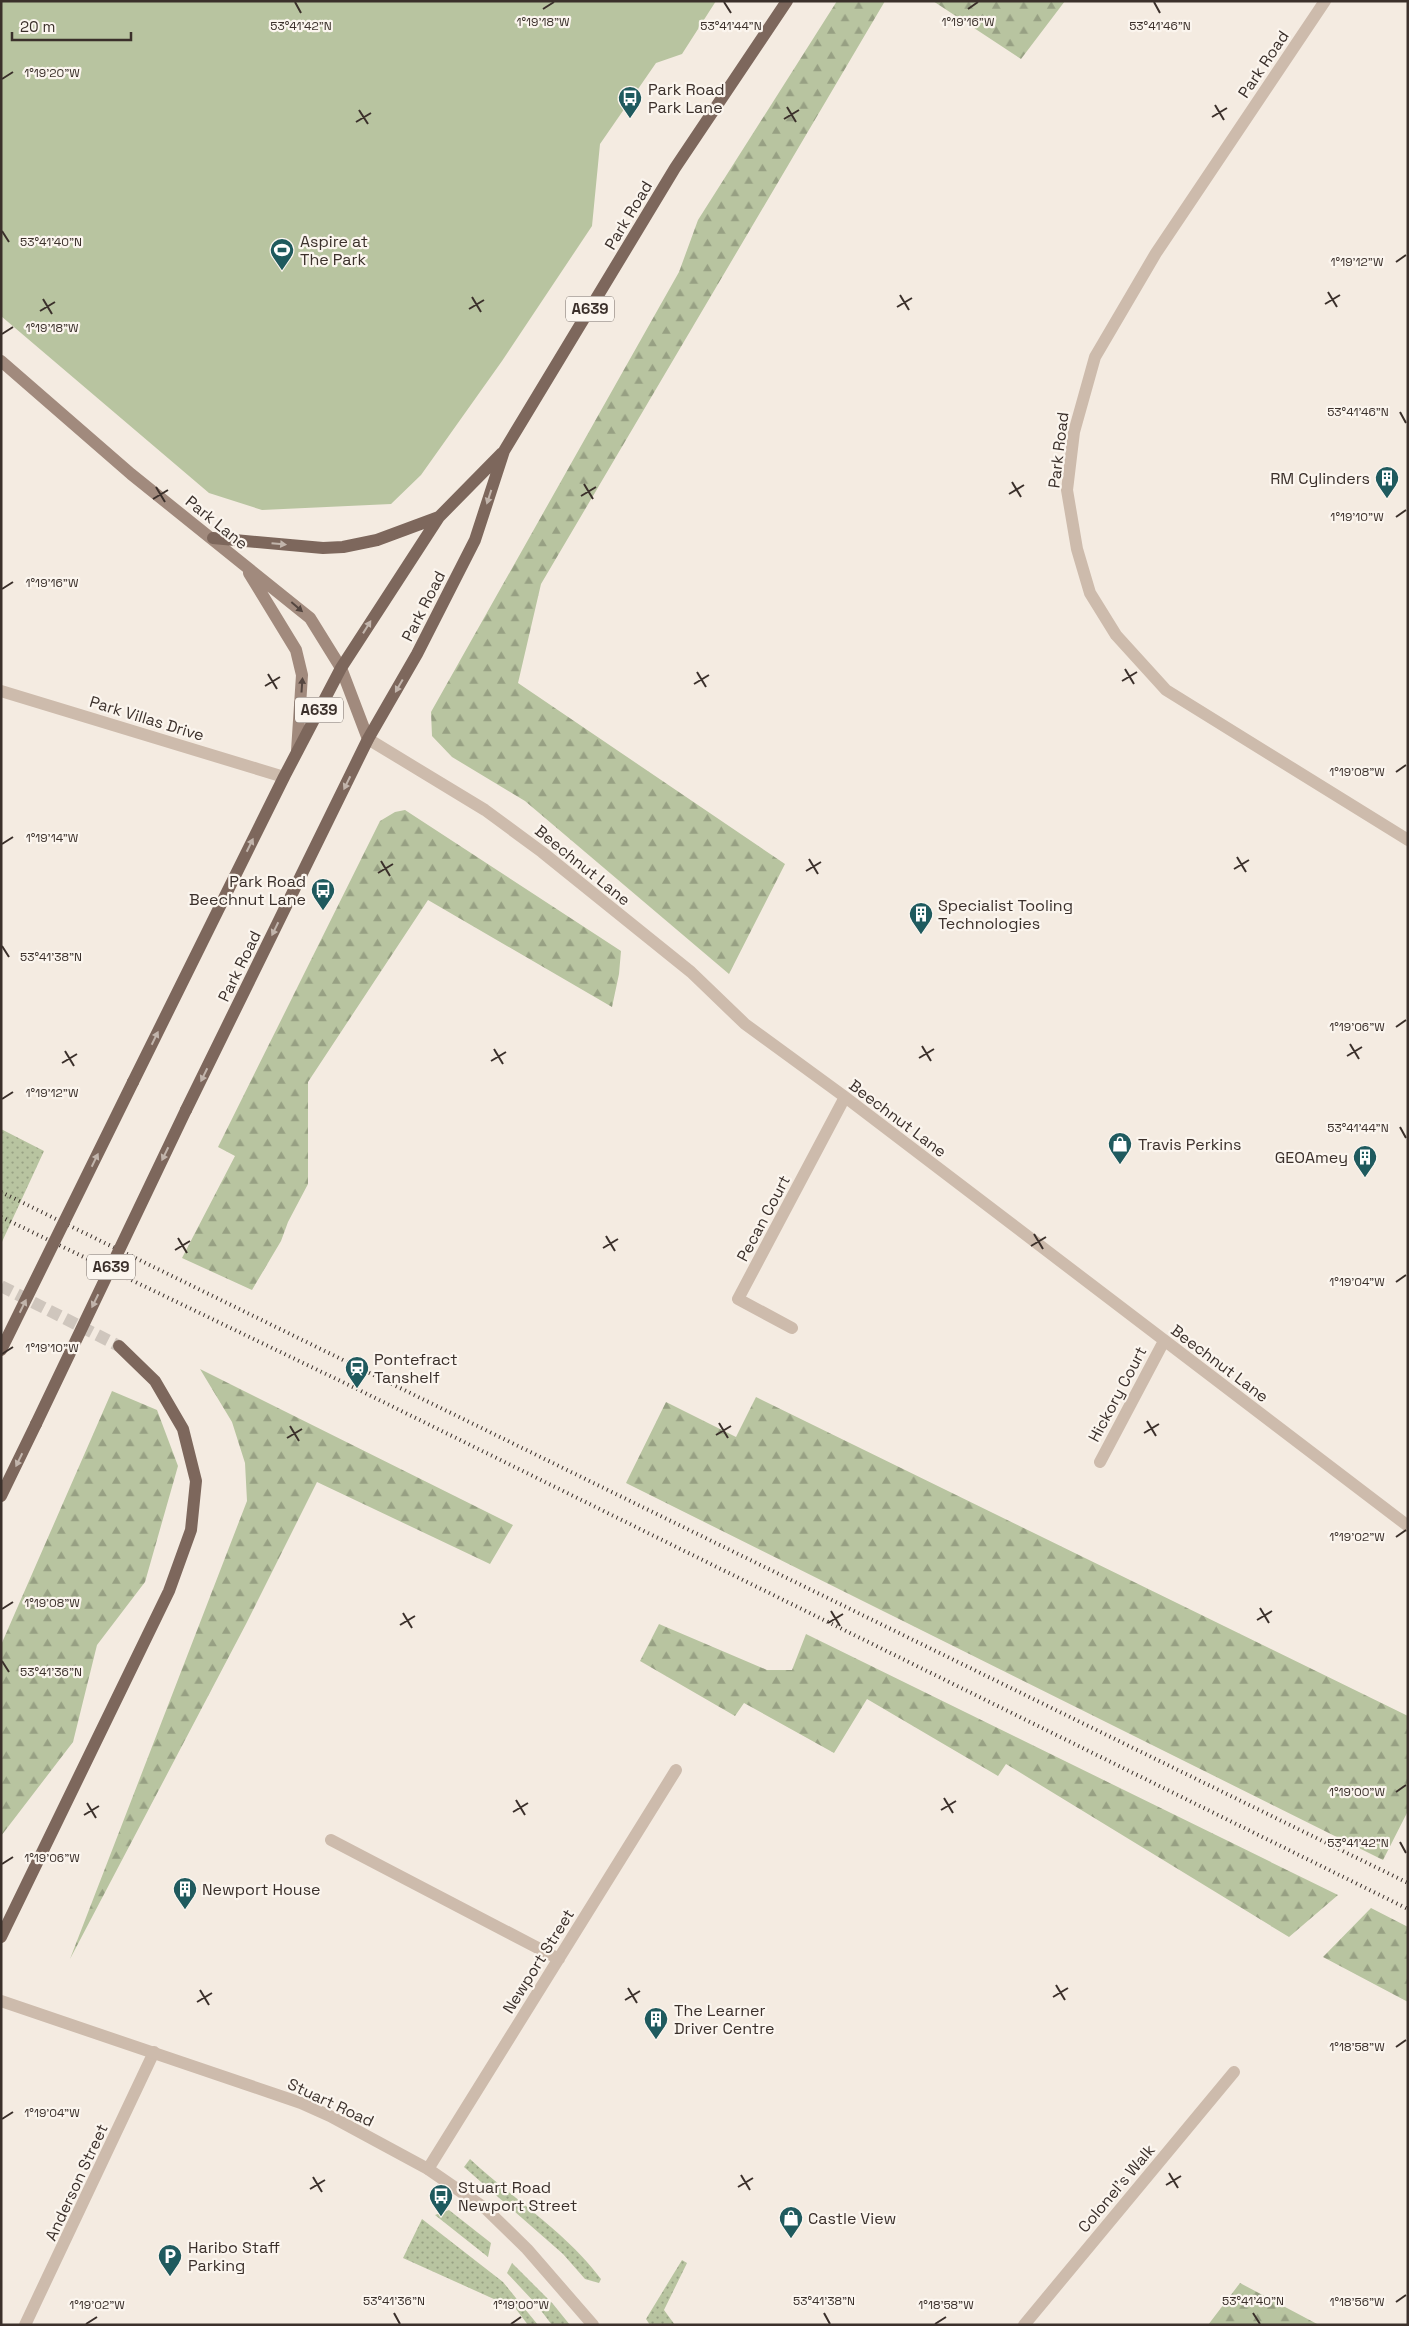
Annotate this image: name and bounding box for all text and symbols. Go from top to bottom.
scale bar [12,10,131,42]
text: 1°19'18"W [516,14,570,30]
text: 1°19'16"W [942,14,995,30]
text: 20 m [20,17,55,36]
text: 53°41'42"N [270,18,332,34]
text: 53°41'44"N [700,18,762,34]
text: 53°41'46"N [1129,18,1191,34]
street label: Park Road [1233,27,1294,102]
text: 1°19'20"W [24,65,80,81]
place label: Park Road Park Lane [648,79,725,118]
bus stop icon: Park Road Park Lane [617,85,643,119]
street label: Park Road [600,177,657,254]
place label: Aspire at The Park [300,231,368,270]
text: 53°41'40"N [20,234,82,250]
sports icon: Aspire at The Park [269,237,295,271]
text: 1°19'12"W [1331,254,1384,270]
road number: A639 [566,296,614,322]
text: 1°19'18"W [25,320,79,336]
text: 53°41'46"N [1327,404,1389,420]
street label: Park Road [1043,411,1074,489]
building icon: RM Cylinders [1374,465,1400,499]
place label: RM Cylinders [1270,468,1370,489]
one-way arrow [485,490,493,505]
street label: Park Lane [181,491,252,554]
text: 1°19'10"W [1330,509,1384,525]
one-way arrow [271,541,287,549]
street label: Park Road [397,567,450,645]
text: 1°19'16"W [26,575,79,591]
one-way arrow [291,601,303,613]
one-way arrow [362,620,372,633]
one-way arrow [298,677,306,693]
one-way arrow [395,678,403,693]
street label: Park Villas Drive [87,691,207,746]
road number: A639 [295,698,343,722]
text: 1°19'08"W [1329,764,1385,780]
one-way arrow [343,776,351,790]
street label: Beechnut Lane [531,820,635,910]
text: 1°19'14"W [26,830,79,846]
one-way arrow [246,838,254,852]
place label: Park Road Beechnut Lane [189,871,306,910]
bus stop icon: Park Road Beechnut Lane [310,877,336,911]
place label: Specialist Tooling Technologies [938,895,1073,934]
building icon: Specialist Tooling Technologies [908,901,934,935]
one-way arrow [271,922,279,936]
street label: Park Road [213,927,266,1005]
text: 53°41'38"N [20,949,82,965]
text: 1°19'06"W [1329,1019,1385,1035]
one-way arrow [151,1031,159,1045]
one-way arrow [200,1068,208,1082]
street label: Beechnut Lane [845,1075,951,1162]
text: 1°19'12"W [26,1085,79,1101]
text: 53°41'44"N [1327,1120,1389,1136]
shop icon: Travis Perkins [1107,1131,1133,1165]
place label: Travis Perkins [1138,1134,1241,1155]
building icon: GEOAmey [1352,1144,1378,1178]
one-way arrow [161,1147,169,1162]
place label: GEOAmey [1275,1147,1348,1168]
one-way arrow [91,1153,99,1167]
street label: Pecan Court [732,1171,795,1265]
road number: A639 [87,1254,135,1280]
text: 1°19'04"W [1329,1274,1385,1290]
one-way arrow [90,1294,98,1308]
one-way arrow [19,1299,27,1313]
street label: Beechnut Lane [1167,1320,1273,1407]
text: 1°19'10"W [25,1340,79,1356]
street label: Hickory Court [1083,1343,1151,1446]
place label: Pontefract Tanshelf [374,1349,458,1388]
station icon: Pontefract Tanshelf [344,1355,370,1389]
one-way arrow [15,1453,23,1467]
text: 1°19'02"W [1329,1529,1385,1545]
text: 1°19'08"W [24,1595,80,1611]
text: 53°41'36"N [20,1664,82,1680]
text: 1°19'00"W [1329,1784,1385,1800]
text: 53°41'42"N [1327,1835,1389,1851]
text: 1°19'06"W [24,1850,80,1866]
building icon: Newport House [172,1876,198,1910]
place label: Newport House [202,1879,321,1900]
street label: Newport Street [498,1905,579,2017]
place label: The Learner Driver Centre [674,2000,774,2039]
building icon: The Learner Driver Centre [643,2006,669,2040]
text: 1°18'58"W [1329,2039,1385,2055]
street label: Stuart Road [284,2073,377,2132]
text: 1°19'04"W [24,2105,80,2121]
street label: Anderson Street [40,2120,113,2244]
street label: Colonel's Walk [1073,2139,1160,2237]
place label: Stuart Road Newport Street [458,2177,577,2216]
bus stop icon: Stuart Road Newport Street [428,2183,454,2217]
shop icon: Castle View [778,2205,804,2239]
place label: Castle View [808,2208,896,2229]
place label: Haribo Staff Parking [188,2237,280,2276]
parking icon: Haribo Staff Parking [157,2243,183,2277]
text: 53°41'36"N [363,2293,425,2309]
text: 53°41'38"N [793,2293,855,2309]
text: 53°41'40"N [1222,2293,1284,2309]
text: 1°18'56"W [1329,2294,1385,2310]
text: 1°19'02"W [69,2297,125,2313]
text: 1°19'00"W [493,2297,549,2313]
text: 1°18'58"W [918,2297,974,2313]

